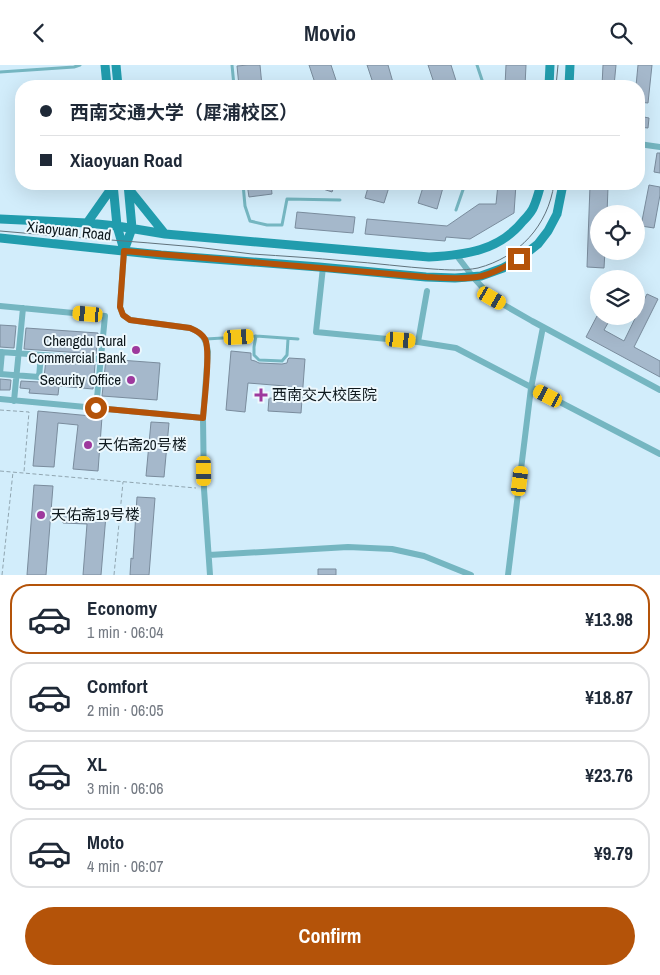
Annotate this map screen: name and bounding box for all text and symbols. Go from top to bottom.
text: Movio [304,18,356,48]
icon: back [25,19,53,47]
icon: search [607,19,635,47]
text: 西南交通大学（犀浦校区） [70,99,298,125]
text: Xiaoyuan Road [70,147,183,173]
map controls [590,205,645,325]
button: locate [590,205,645,260]
street label: Xiaoyuan Road [26,216,112,245]
route end [508,248,530,270]
button: layers [590,270,645,325]
car [475,284,508,312]
car [72,305,103,323]
car [223,329,254,345]
place label: Chengdu Rural Commercial Bank [28,330,127,368]
car [385,331,416,349]
marker: Chengdu Rural Commercial Bank [130,344,142,356]
place label: Security Office [40,369,121,390]
marker: Security Office [125,374,137,386]
car [531,383,564,409]
place label: 西南交大校医院 [272,384,377,405]
marker: 西南交大校医院 [254,388,268,402]
route start [85,397,107,419]
place label: 天佑斋20号楼 [98,434,187,455]
marker: 天佑斋20号楼 [82,439,94,451]
car [196,456,211,486]
car [510,465,529,497]
place label: 天佑斋19号楼 [51,504,140,525]
marker: 天佑斋19号楼 [35,509,47,521]
text: Economy [87,595,157,621]
icon: car [27,597,72,642]
text: ¥13.98 [585,606,633,632]
text: 1 min · 06:04 [87,621,164,643]
text: Comfort [87,673,148,699]
icon: car [27,675,72,720]
text: ¥18.87 [585,684,633,710]
text: 2 min · 06:05 [87,699,164,721]
text: XL [87,751,107,777]
icon: car [27,753,72,798]
text: ¥23.76 [585,762,633,788]
text: 3 min · 06:06 [87,777,164,799]
text: Moto [87,829,124,855]
icon: car [27,831,72,876]
text: ¥9.79 [594,840,633,866]
text: 4 min · 06:07 [87,855,164,877]
button: Confirm [25,907,635,965]

